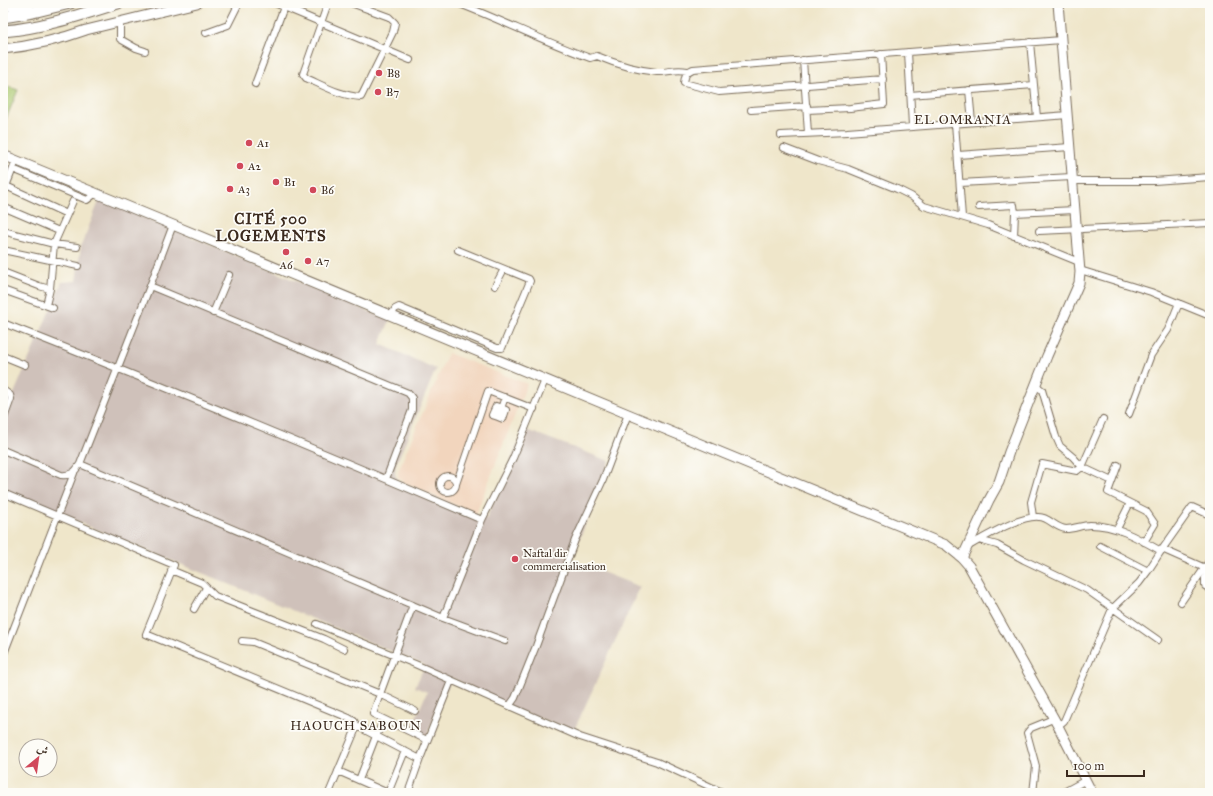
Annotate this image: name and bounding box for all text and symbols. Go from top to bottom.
place label: B8 [387,67,400,80]
marker: B8 [374,68,384,78]
place label: B7 [386,86,399,99]
marker: B7 [373,87,383,97]
district label: EL OMRANIA [914,112,1012,128]
place label: A1 [256,137,269,150]
marker: A1 [244,138,254,148]
place label: A2 [247,160,261,173]
marker: A2 [235,161,245,171]
place label: B1 [284,176,296,189]
marker: B1 [271,177,281,187]
place label: A3 [237,183,250,196]
marker: A3 [225,184,235,194]
place label: B6 [321,184,334,197]
marker: B6 [308,185,318,195]
district label: CITÉ 500 LOGEMENTS [215,209,327,245]
marker: A6 [281,247,291,257]
place label: A7 [315,255,329,268]
marker: A7 [303,256,313,266]
place label: A6 [278,259,293,272]
place label: Naftal dir commercialisation [523,547,606,573]
marker: Naftal dir commercialisation [510,554,520,564]
district label: HAOUCH SABOUN [290,718,422,734]
north arrow [18,738,58,778]
text: ش [35,741,51,758]
scale bar [1067,752,1144,778]
text: 100 m [1073,759,1104,773]

